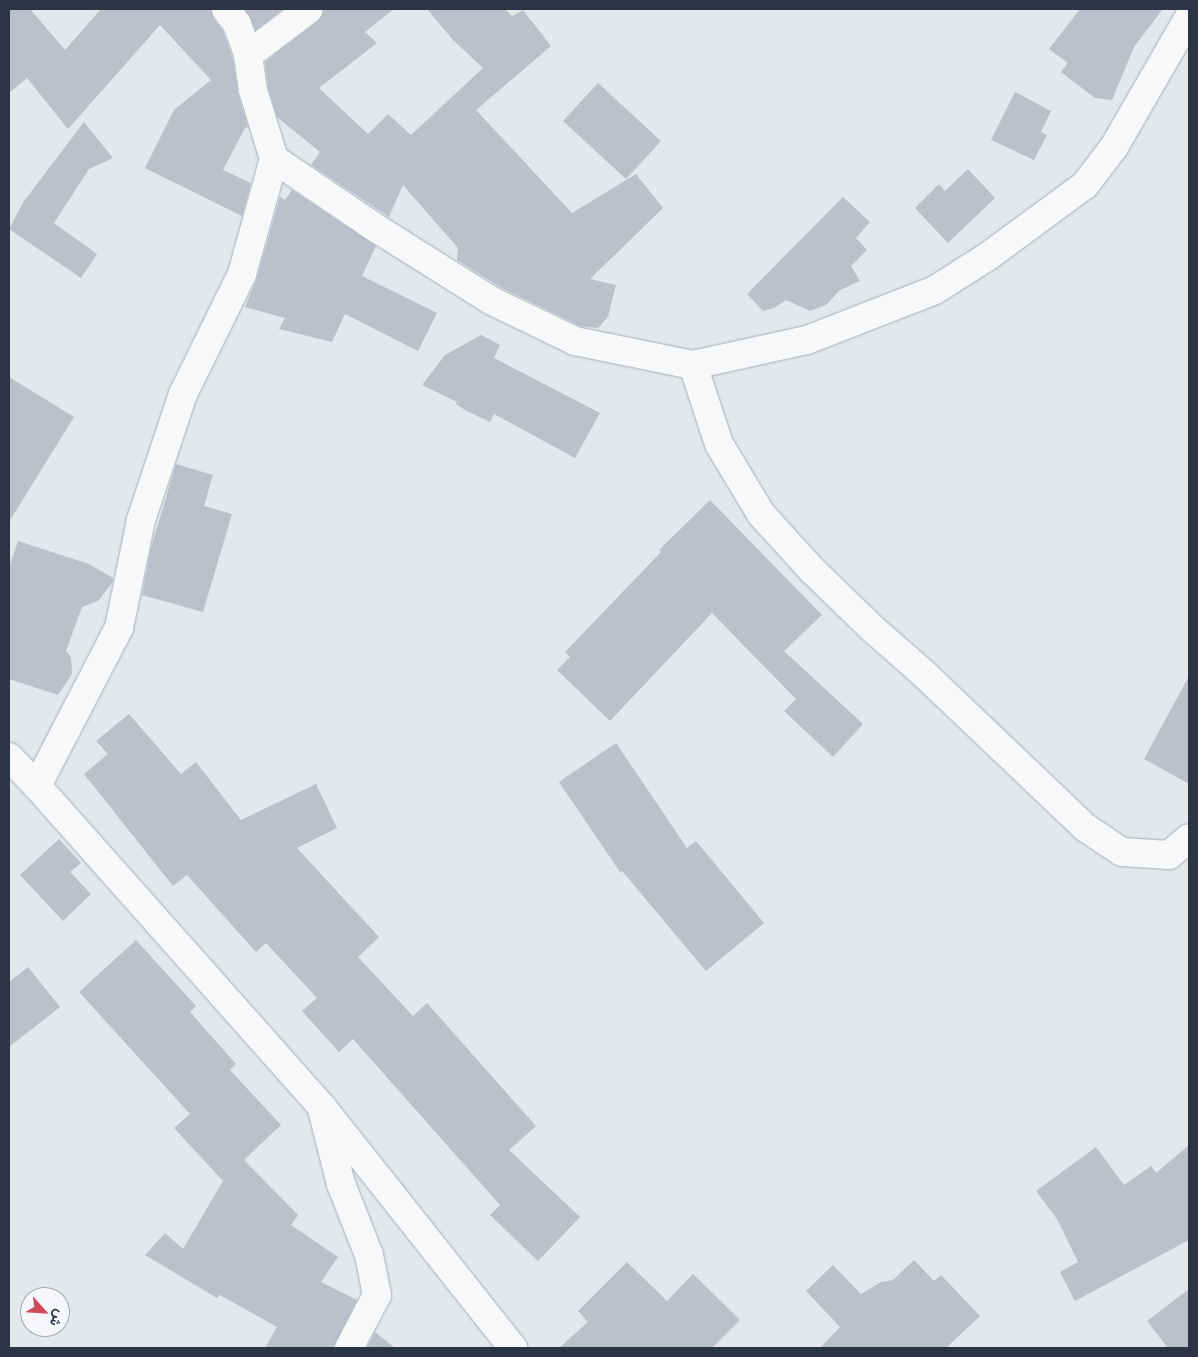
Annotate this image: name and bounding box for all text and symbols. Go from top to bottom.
north arrow [20,1287,70,1337]
text: ش [47,1307,68,1329]

